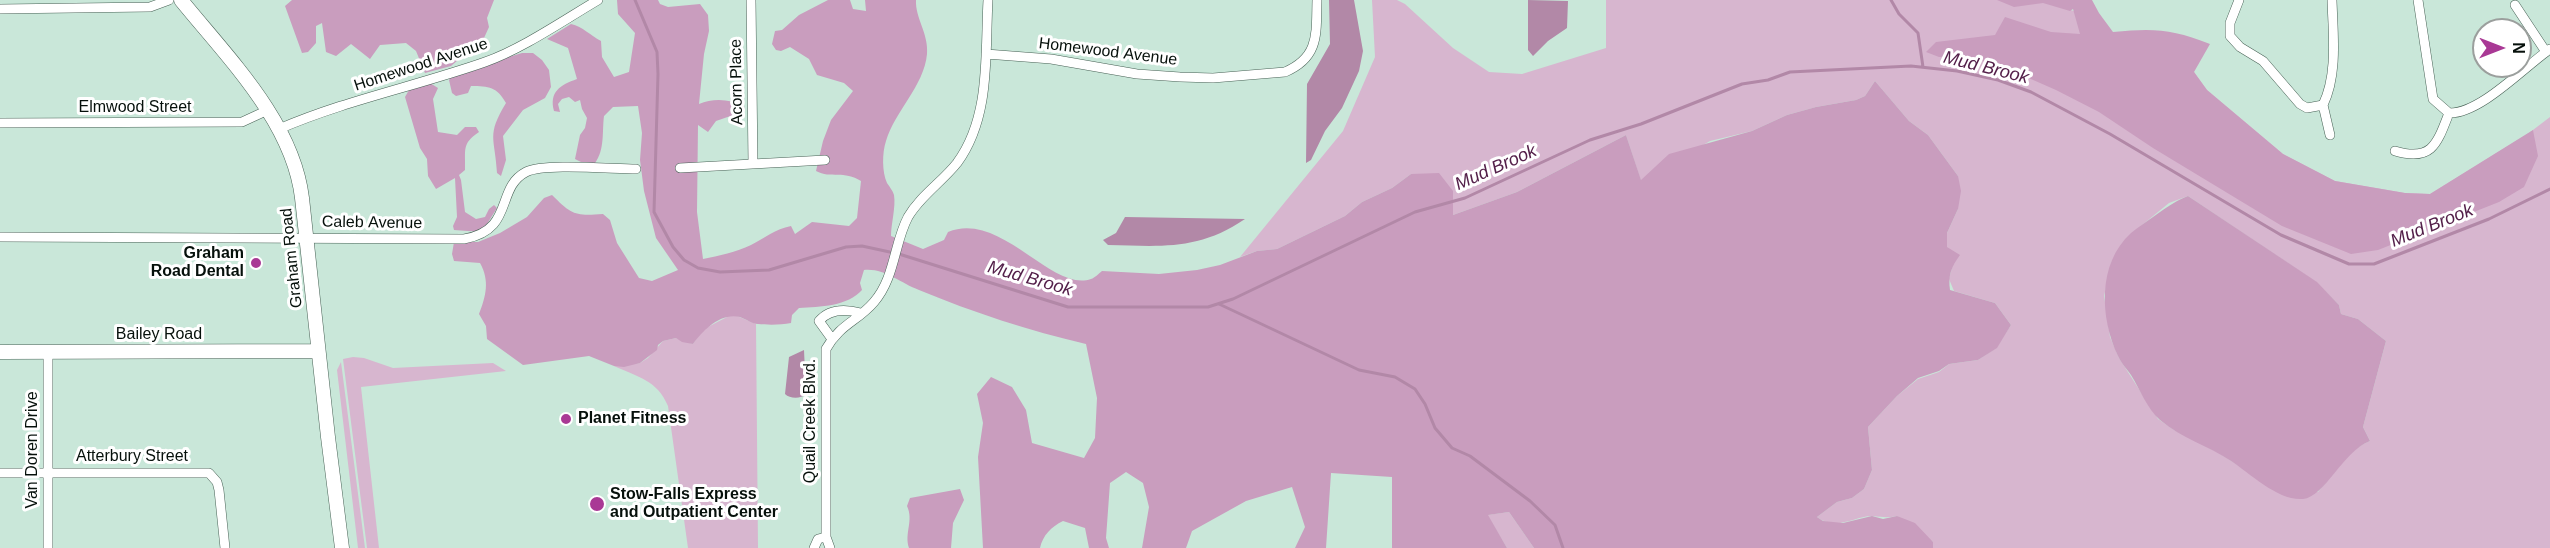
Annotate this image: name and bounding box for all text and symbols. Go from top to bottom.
north arrow [2472,18,2532,78]
street label: Homewood Avenue [352,34,490,96]
street label: Homewood Avenue [1038,34,1178,70]
street label: Acorn Place [727,39,747,125]
text: N [2510,42,2527,54]
water label: Mud Brook [1941,47,2031,89]
street label: Elmwood Street [79,98,191,118]
water label: Mud Brook [1452,140,1540,196]
water label: Mud Brook [2388,200,2476,252]
street label: Graham Road [277,207,307,309]
street label: Caleb Avenue [322,213,422,233]
place label: Graham Road Dental [151,244,244,282]
marker: Graham Road Dental [249,256,263,270]
water label: Mud Brook [985,257,1075,301]
street label: Bailey Road [116,325,202,345]
street label: Quail Creek Blvd. [801,359,821,483]
street label: Van Doren Drive [23,391,43,509]
place label: Planet Fitness [578,409,686,429]
marker: Planet Fitness [559,412,573,426]
street label: Atterbury Street [76,447,188,467]
place label: Stow-Falls Express and Outpatient Center [610,485,778,523]
marker: Stow-Falls Express and Outpatient Center [588,495,606,513]

